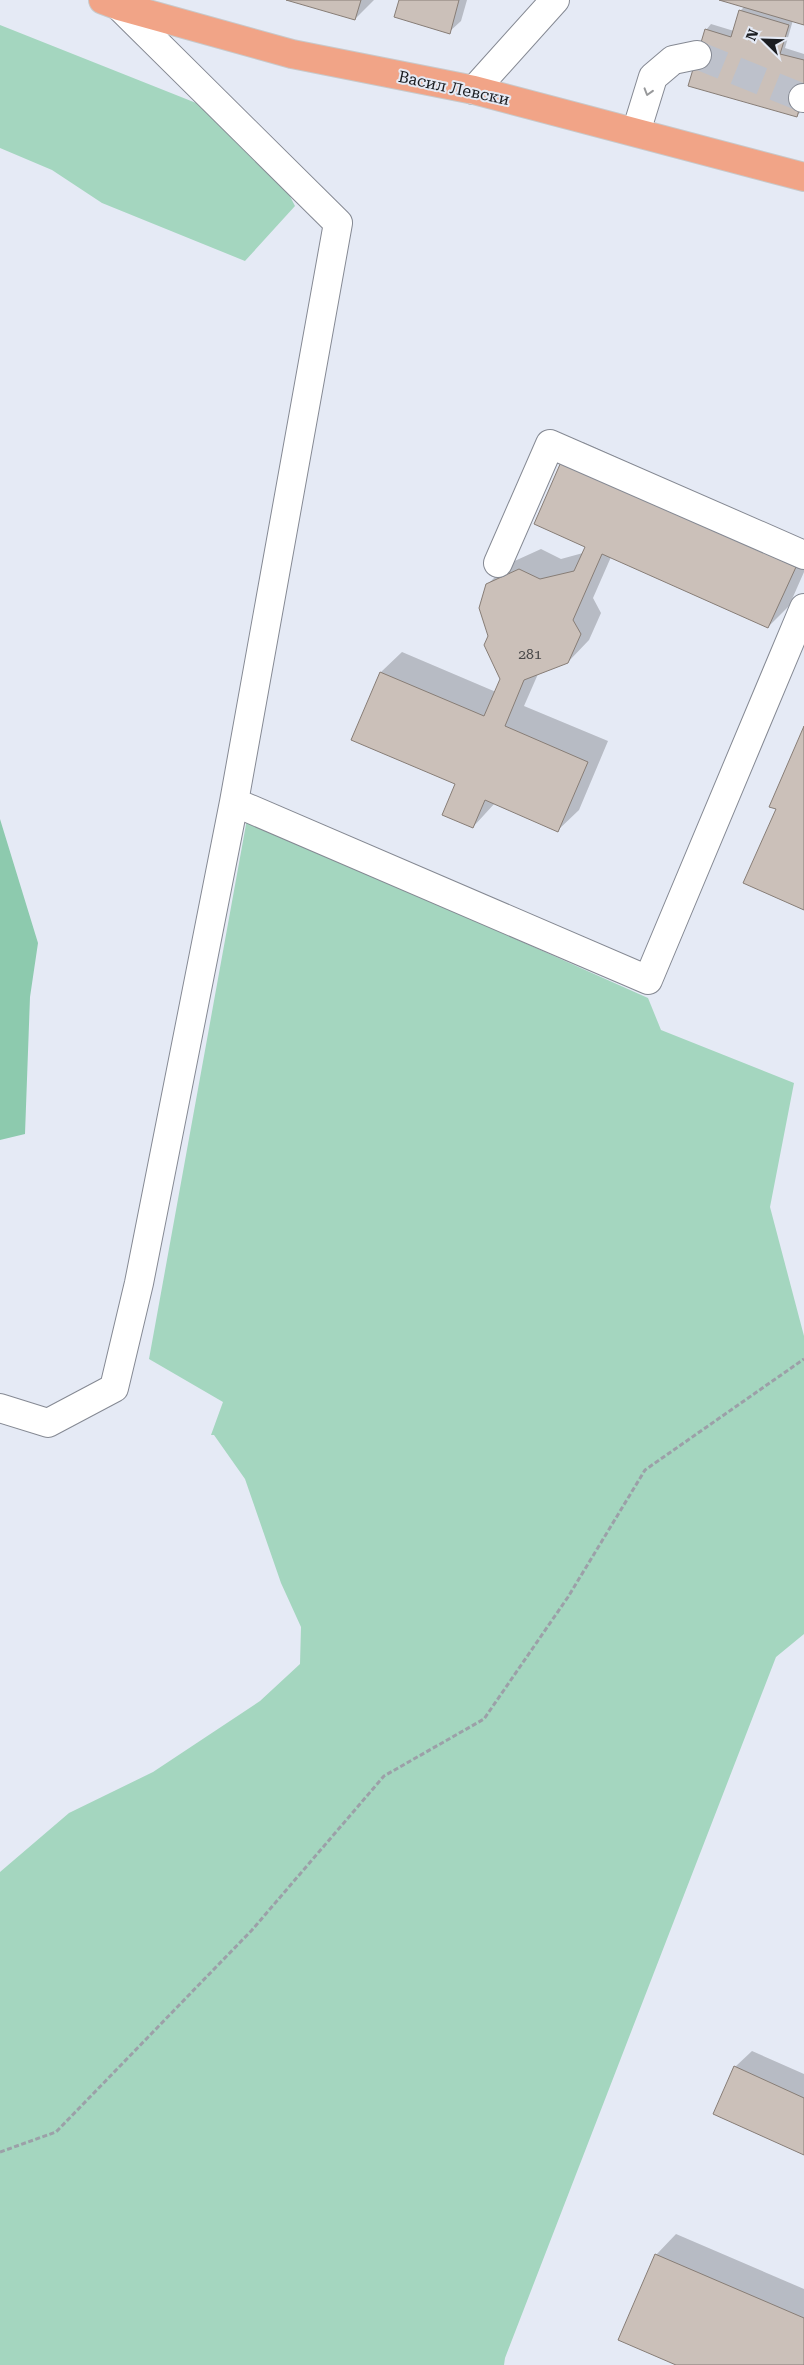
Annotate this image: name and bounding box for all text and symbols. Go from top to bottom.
north arrow [739,15,789,65]
text: N [743,27,762,43]
street label: Васил Левски [397,67,512,109]
one-way arrow [644,87,654,96]
house number: 281 [518,646,542,662]

